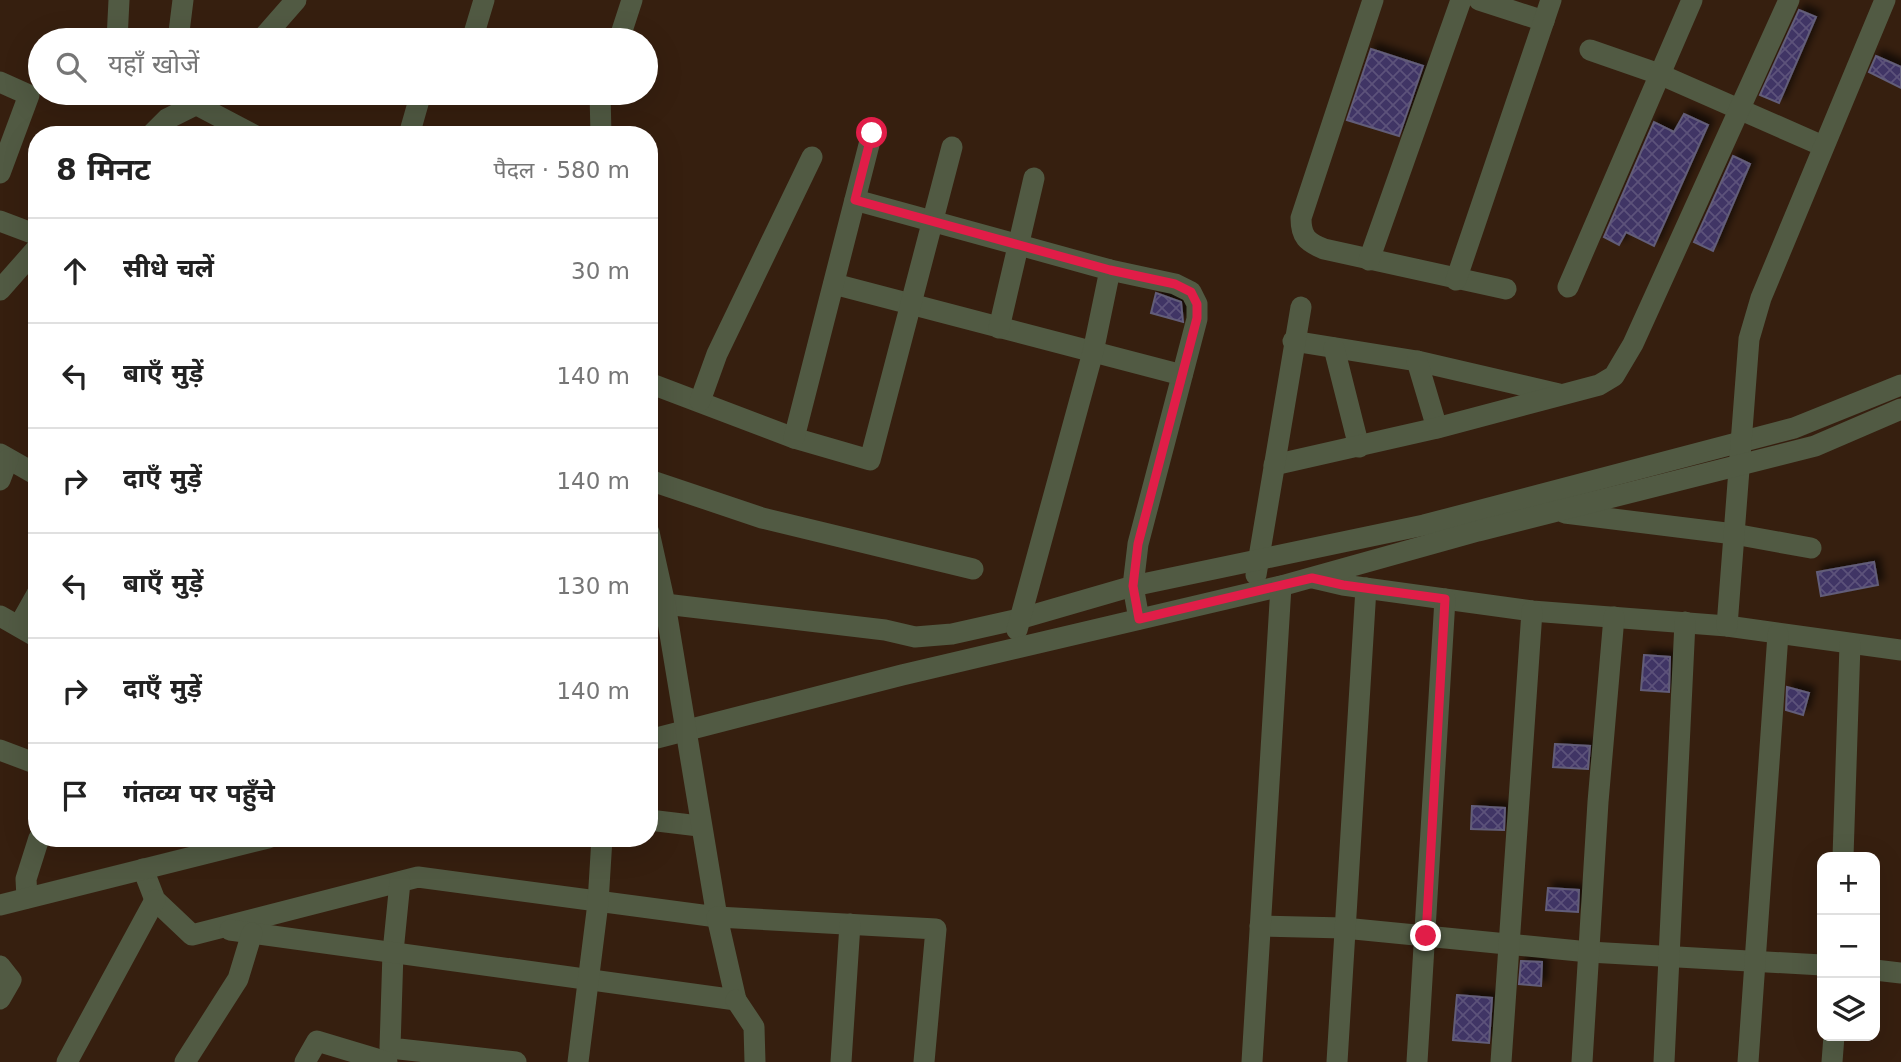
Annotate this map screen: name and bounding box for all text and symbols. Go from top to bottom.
search box [28,28,658,105]
icon: search [52,48,90,86]
text: यहाँ खोजें [108,49,199,79]
route start [856,117,887,148]
text: 8 मिनट [56,152,150,187]
text: पैदल · 580 m [494,157,630,183]
icon: ahead [56,252,94,290]
text: सीधे चलें [123,253,214,283]
text: 30 m [571,258,630,284]
icon: left [56,357,94,395]
text: बाएँ मुड़ें [123,358,203,388]
text: 140 m [556,363,630,389]
icon: right [56,462,94,500]
text: दाएँ मुड़ें [123,463,202,493]
text: 140 m [556,468,630,494]
icon: left [56,567,94,605]
text: बाएँ मुड़ें [123,568,203,598]
text: 130 m [556,573,630,599]
icon: right [56,672,94,710]
text: दाएँ मुड़ें [123,673,202,703]
text: 140 m [556,678,630,704]
icon: arrive [56,777,94,815]
text: गंतव्य पर पहुँचे [123,778,275,808]
map controls [1817,852,1880,1041]
button: + [1817,852,1880,915]
button: − [1817,915,1880,978]
route end [1410,920,1441,951]
button: layers [1817,978,1880,1041]

